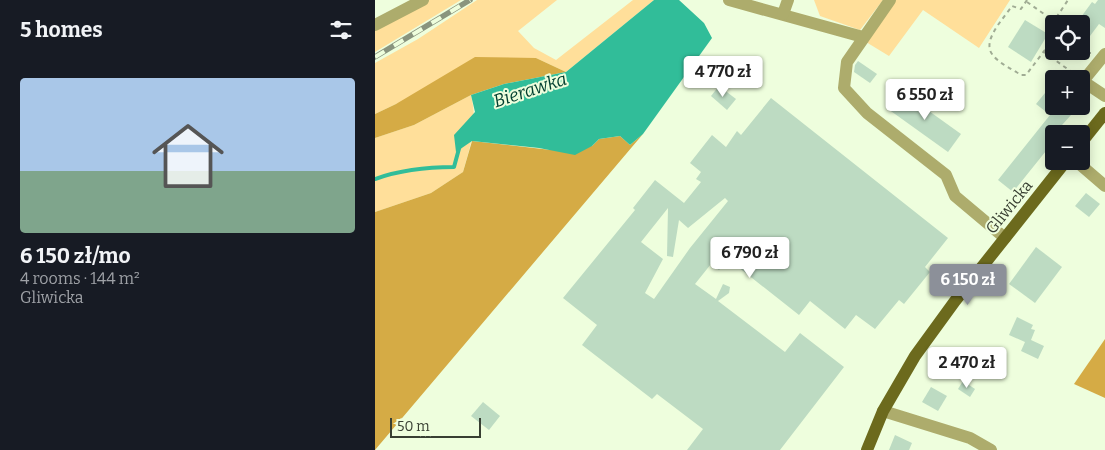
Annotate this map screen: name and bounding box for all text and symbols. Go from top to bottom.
map controls [1045,15,1090,170]
button: locate [1045,15,1090,60]
icon: filters [327,16,355,44]
text: 5 homes [20,17,103,43]
pin: 4 770 zł [671,56,775,98]
text: 4 770 zł [695,62,751,81]
water label: Bierawka [491,68,569,112]
button: + [1045,70,1090,115]
pin: 6 550 zł [873,78,977,121]
text: 6 550 zł [897,85,953,104]
icon: home [143,111,233,201]
button: − [1045,125,1090,170]
street label: Gliwicka [982,176,1036,238]
pin: 6 790 zł [698,236,802,279]
text: 6 150 zł/mo [20,243,131,269]
text: 6 790 zł [721,243,779,262]
pin: 6 150 zł [916,264,1020,306]
text: 4 rooms · 144 m² [20,269,140,288]
text: 6 150 zł [940,270,996,289]
text: Gliwicka [20,288,83,307]
pin: 2 470 zł [915,346,1019,389]
text: 2 470 zł [939,353,995,372]
scale bar [390,415,481,438]
text: 50 m [397,418,430,435]

